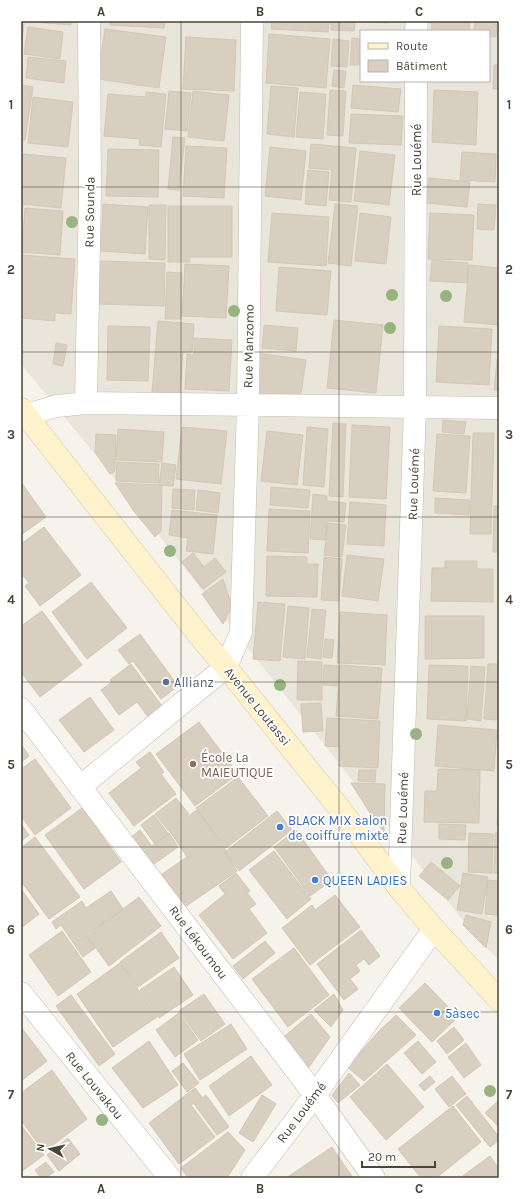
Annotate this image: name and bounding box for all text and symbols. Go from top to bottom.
text: A [97,4,105,19]
text: B [256,4,264,19]
text: C [415,4,423,19]
legend [360,30,490,82]
text: Route [396,39,428,53]
text: Bâtiment [396,59,448,73]
text: 1 [9,97,13,112]
text: 1 [507,97,511,112]
street label: Rue Louémé [409,124,424,196]
street label: Rue Sounda [81,176,98,248]
text: 2 [7,262,15,277]
text: 2 [505,262,513,277]
street label: Rue Manzomo [240,304,257,388]
text: 3 [7,427,15,442]
text: 3 [505,427,513,442]
street label: Rue Louémé [405,447,422,520]
text: 4 [7,592,15,607]
text: 4 [505,592,513,607]
street label: Avenue Loutassi [221,664,294,749]
place label: Allianz [174,675,214,690]
marker: Allianz [161,677,171,687]
place label: École La MAIEUTIQUE [201,748,273,780]
text: 5 [7,757,15,772]
text: 5 [505,757,513,772]
marker: École La MAIEUTIQUE [188,759,198,769]
street label: Rue Louémé [394,771,411,844]
place label: BLACK MIX salon de coiffure mixte [288,813,389,843]
marker: BLACK MIX salon de coiffure mixte [275,822,285,832]
place label: QUEEN LADIES [323,873,407,888]
marker: QUEEN LADIES [310,875,320,885]
street label: Rue Lékoumou [166,903,231,982]
text: 6 [7,922,15,937]
text: 6 [505,922,513,937]
place label: 5àsec [445,1006,480,1021]
marker: 5àsec [432,1008,442,1018]
street label: Rue Louvakou [63,1048,126,1122]
street label: Rue Louémé [274,1079,329,1146]
text: 7 [8,1087,15,1102]
text: 7 [506,1087,513,1102]
north arrow [30,1129,70,1169]
text: N [34,1143,48,1152]
scale bar [362,1143,435,1169]
text: 20 m [368,1150,396,1164]
text: A [97,1181,105,1196]
text: B [256,1181,264,1196]
text: C [415,1181,423,1196]

